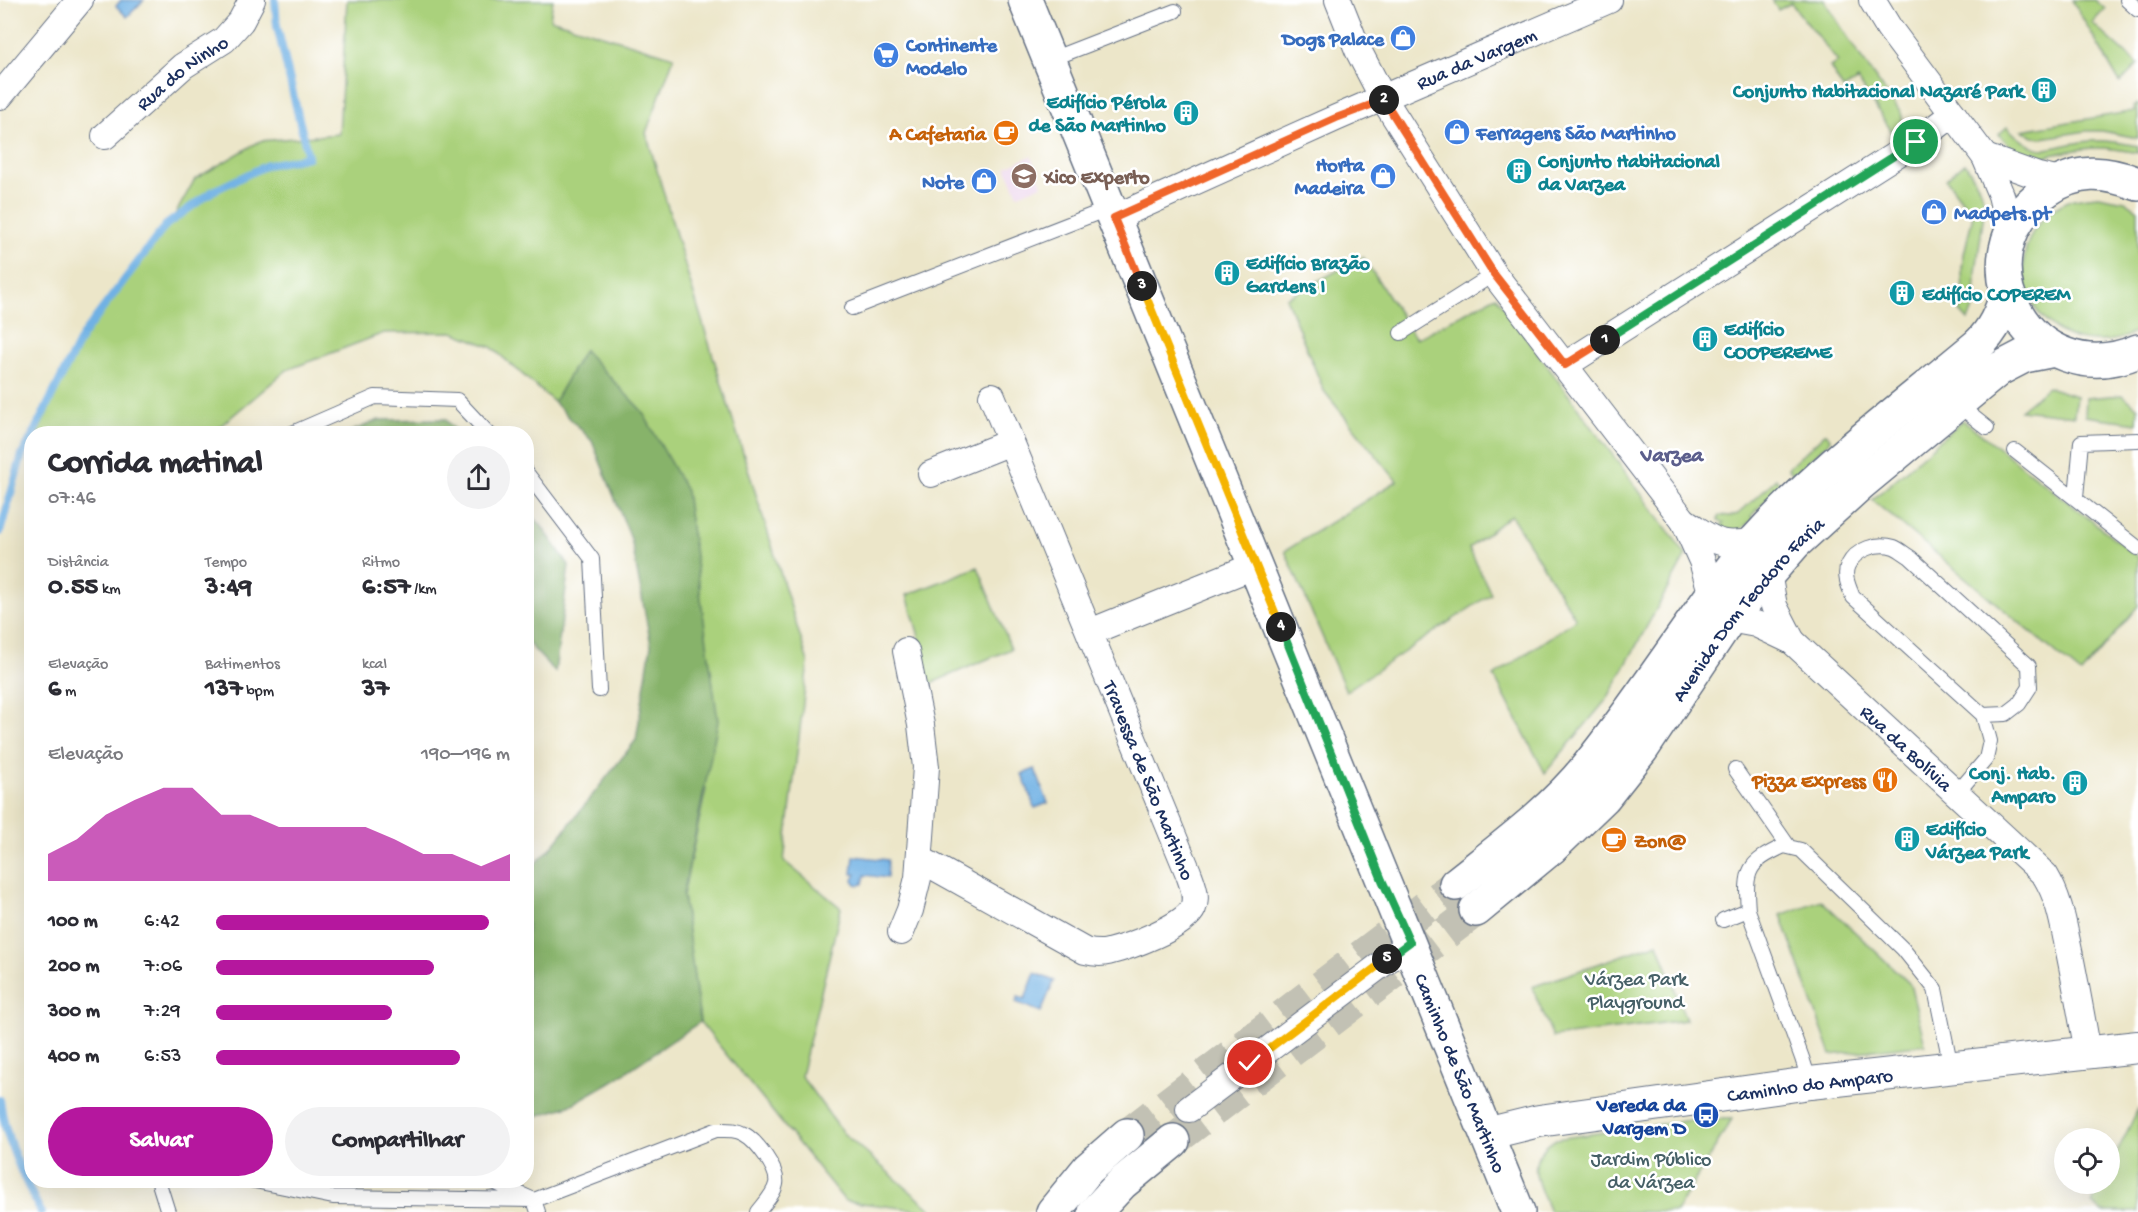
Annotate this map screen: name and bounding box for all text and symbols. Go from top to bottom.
shop icon: Dogs Palace [1388,23,1418,53]
street label: Rua da Vargem [1414,25,1541,97]
place label: Dogs Palace [1280,30,1385,53]
street label: Rua do Ninho [133,32,234,117]
place label: Continente Modelo [905,36,998,82]
supermarket icon: Continente Modelo [871,40,901,70]
building icon: Conjunto Habitacional Nazaré Park [2029,75,2059,105]
place label: Conjunto Habitacional Nazaré Park [1732,82,2026,105]
pin: 2 [1369,85,1399,115]
text: 2 [1380,90,1388,109]
place label: Edifício Pérola de São Martinho [1029,93,1167,139]
building icon: Edifício Pérola de São Martinho [1171,98,1201,128]
pin [1890,116,1941,167]
shop icon: Ferragens São Martinho [1442,117,1472,147]
cafe icon: A Cafetaria [991,118,1021,148]
place label: Ferragens São Martinho [1475,124,1676,147]
place label: A Cafetaria [888,125,987,148]
icon: arrive [1899,125,1932,158]
place label: Conjunto Habitacional da Varzea [1537,152,1721,198]
place label: Horta Madeira [1294,156,1365,202]
building icon: Conjunto Habitacional da Varzea [1504,156,1534,186]
school or university icon: Xico Experto [1009,161,1039,191]
shop icon: Horta Madeira [1368,161,1398,191]
shop icon: Note [969,166,999,196]
place label: Xico Experto [1043,168,1150,191]
place label: Note [922,173,965,196]
shop icon: Madpets.pt [1919,197,1949,227]
place label: Madpets.pt [1954,204,2053,227]
place label: Edifício Brazão Gardens I [1246,254,1371,300]
building icon: Edifício Brazão Gardens I [1212,258,1242,288]
pin: 3 [1127,271,1157,301]
text: 3 [1138,276,1146,295]
building icon: Edifício COPEREM [1887,278,1917,308]
place label: Edifício COPEREM [1922,285,2072,308]
place label: Edifício COOPEREME [1723,320,1833,366]
building icon: Edifício COOPEREME [1690,324,1720,354]
pin: 1 [1590,325,1620,355]
text: 1 [1602,330,1608,349]
district label: Varzea [1640,445,1705,470]
text: Corrida matinal [48,446,263,484]
button: share [447,446,510,509]
text: 07:46 [48,488,96,511]
street label: Avenida Dom Teodoro Faria [1669,513,1831,707]
text: Distância [48,554,109,573]
text: Tempo [205,554,247,573]
text: Ritmo [362,554,400,573]
text: 0.55 [48,573,98,604]
text: 3:49 [205,573,252,604]
text: 6:57 [362,573,411,604]
text: km [98,581,121,600]
text: /km [411,581,437,600]
pin: 4 [1266,612,1296,642]
text: 4 [1277,617,1285,636]
text: Elevação [48,656,108,675]
text: Batimentos [205,656,280,675]
text: kcal [362,656,387,675]
text: 6 [48,675,61,706]
text: 137 [205,675,243,706]
text: 37 [362,675,389,706]
street label: Travessa de São Martinho [1096,677,1197,884]
text: m [61,683,76,702]
text: bpm [243,683,274,702]
street label: Rua da Bolívia [1854,702,1956,799]
text: Elevação [48,744,123,767]
text: 190–196 m [421,744,510,767]
place label: Conj. Hab. Amparo [1968,764,2057,810]
restaurant icon: Pizza Express [1870,765,1900,795]
building icon: Conj. Hab. Amparo [2060,768,2090,798]
place label: Pizza Express [1751,772,1868,795]
place label: Edifício Várzea Park [1925,820,2031,866]
building icon: Edifício Várzea Park [1892,824,1922,854]
cafe icon: Zon@ [1599,825,1629,855]
place label: Zon@ [1634,832,1687,855]
text: 100 m [48,911,98,934]
text: 6:42 [144,911,180,934]
pin: 5 [1372,944,1402,974]
text: 5 [1383,949,1391,968]
text: 200 m [48,956,99,979]
text: 7:06 [144,956,182,979]
park label: Várzea Park Playground [1584,970,1689,1016]
street label: Caminho de São Martinho [1407,971,1509,1177]
text: 300 m [48,1001,100,1024]
text: 7:29 [144,1001,181,1024]
pin [1224,1037,1275,1088]
text: 400 m [48,1046,99,1069]
text: 6:53 [144,1046,181,1069]
icon: check [1233,1046,1266,1079]
street label: Caminho do Amparo [1726,1066,1895,1109]
place label: Vereda da Vargem D [1596,1096,1687,1142]
bus stop icon: Vereda da Vargem D [1691,1100,1721,1130]
button: Salvar [48,1107,273,1176]
button: Compartilhar [285,1107,510,1176]
map controls [2054,1128,2120,1194]
button: locate [2054,1128,2120,1194]
park label: Jardim Público da Várzea [1591,1150,1711,1196]

